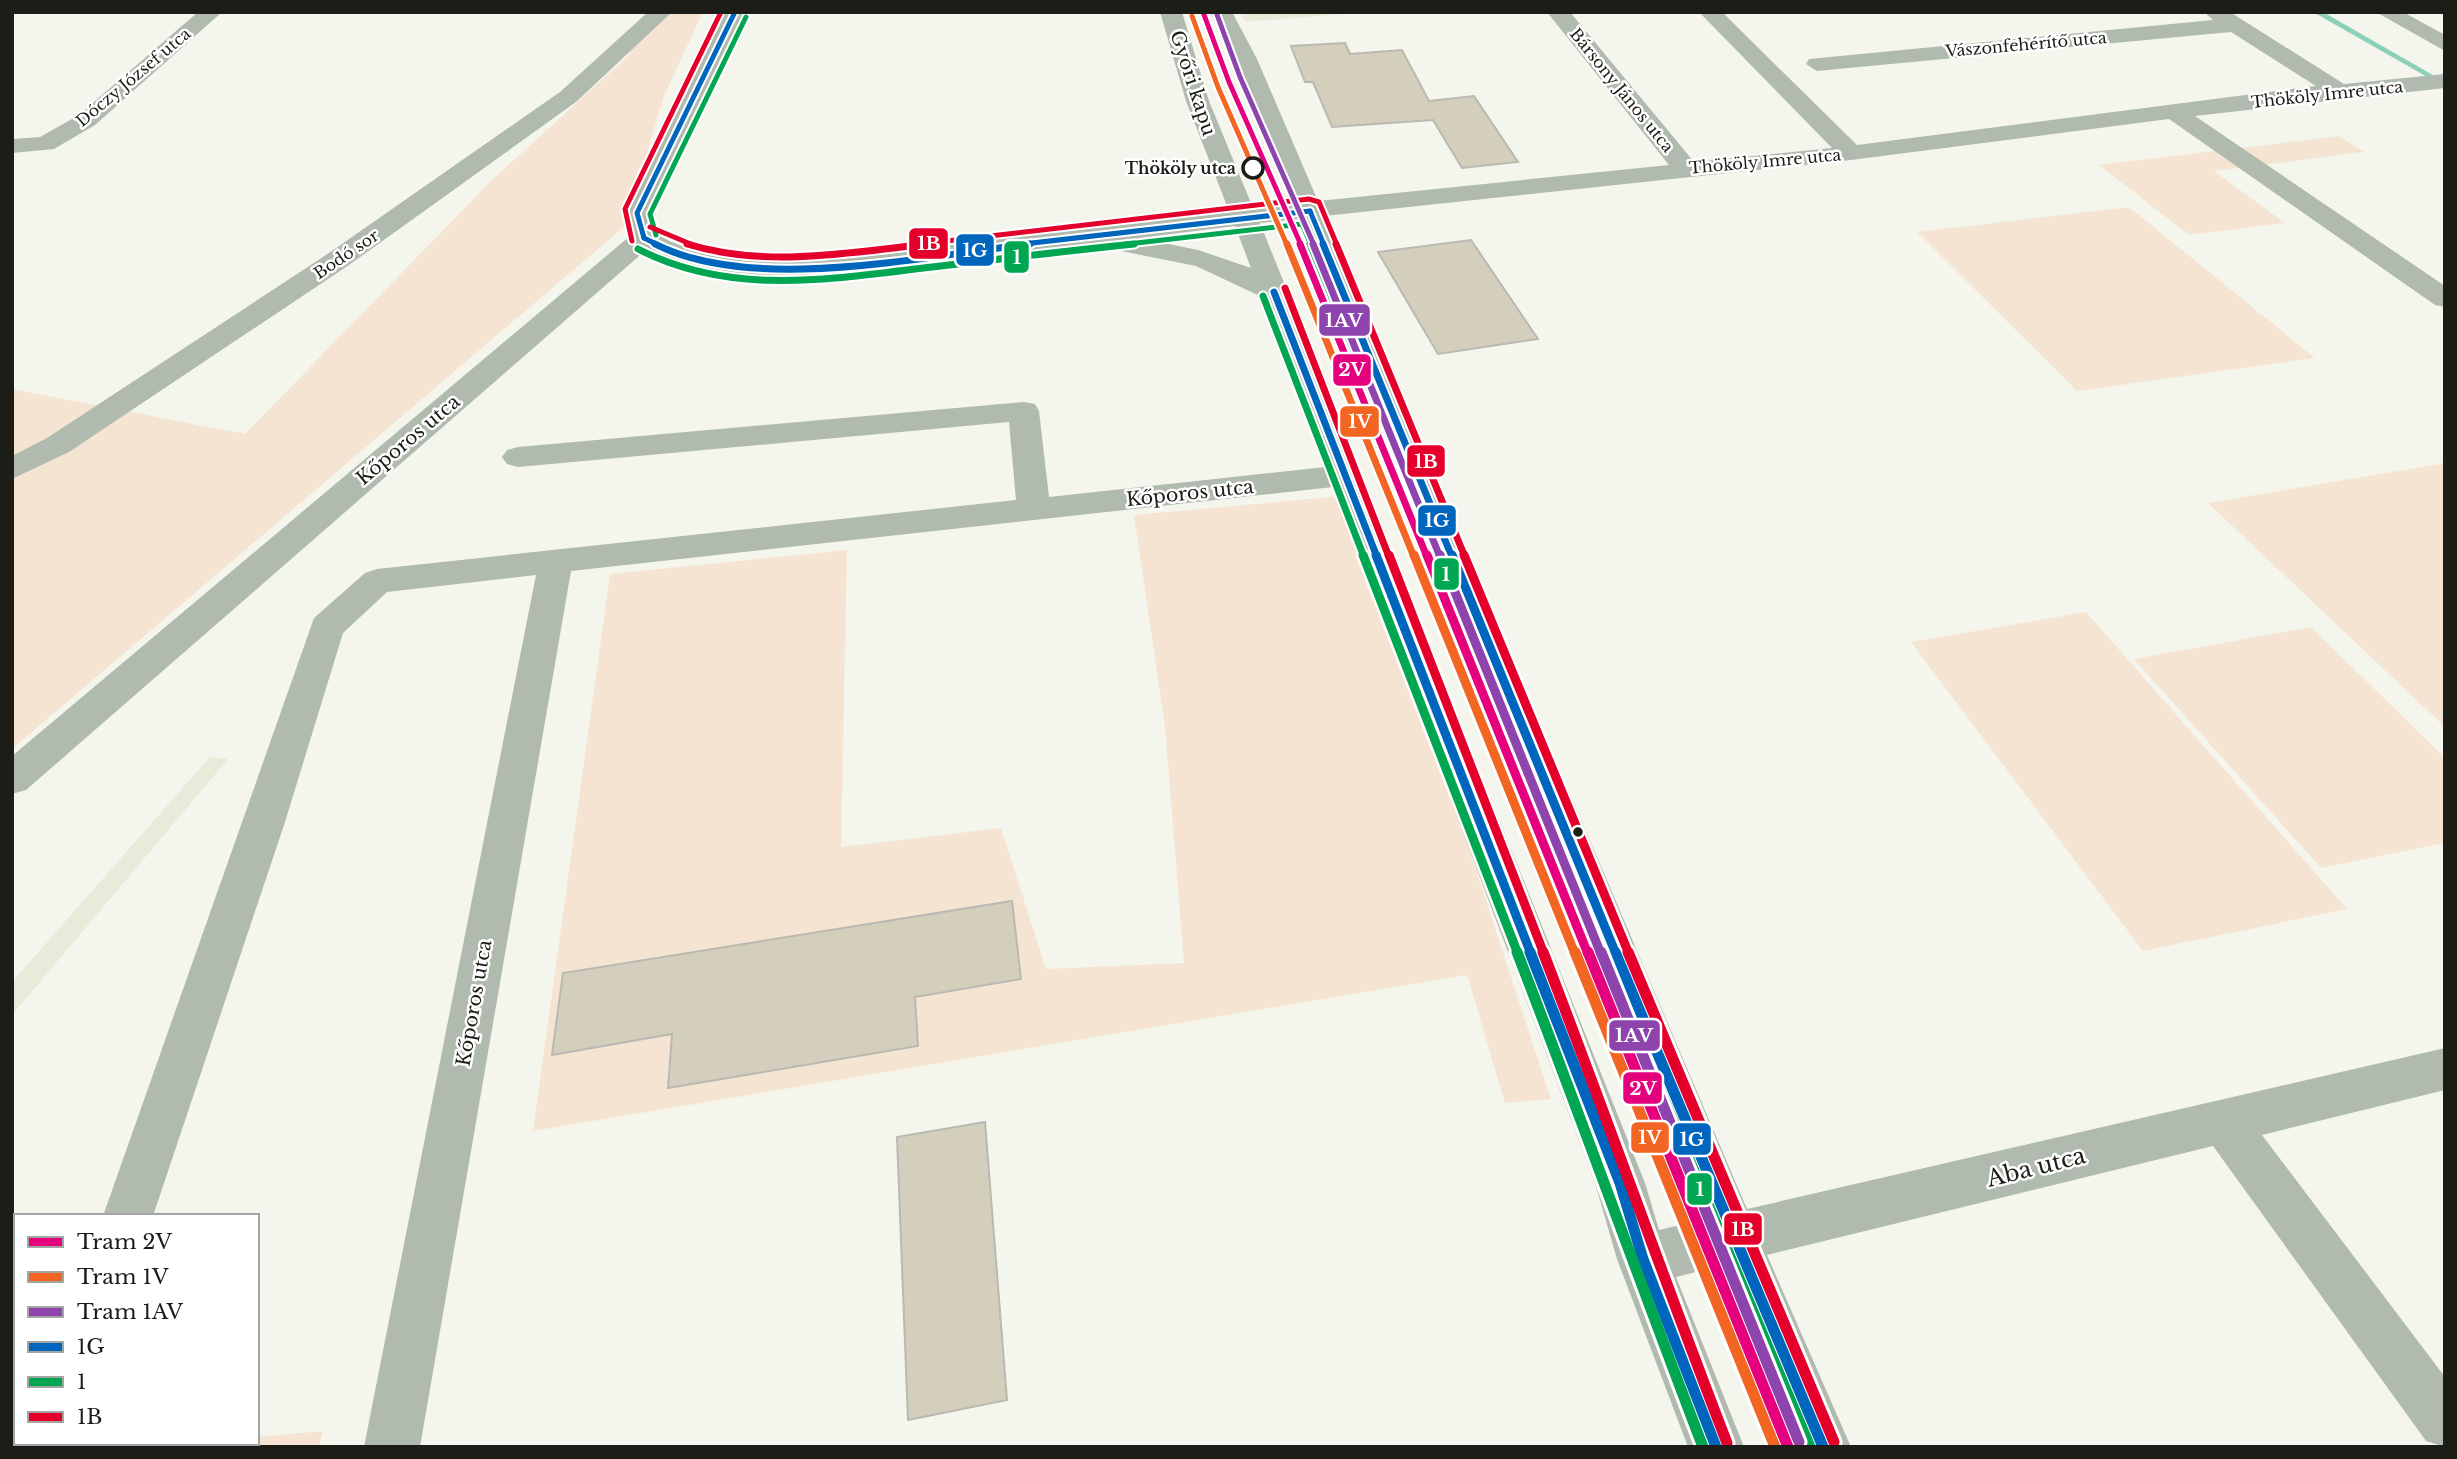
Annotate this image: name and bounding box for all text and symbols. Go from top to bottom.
street label: Dóczy József utca [72,23,194,131]
street label: Bársony János utca [1566,24,1678,156]
street label: Győri kapu [1165,27,1221,139]
street label: Vászonfehérítő utca [1944,27,2108,61]
street label: Thököly Imre utca [2250,76,2404,112]
street label: Thököly Imre utca [1688,144,1842,178]
marker: Thököly utca [1242,157,1264,179]
place label: Thököly utca [1125,158,1236,178]
street label: Bodó sor [310,225,383,283]
line badge: 1B [908,227,949,260]
text: 1B [917,232,941,255]
line badge: 1G [955,233,995,267]
text: 1G [963,239,988,262]
line badge: 1 [1003,240,1030,274]
text: 1 [1013,246,1021,269]
line badge: 1AV [1318,303,1371,337]
text: 1AV [1325,309,1364,332]
line badge: 2V [1332,353,1372,387]
text: 2V [1338,358,1367,381]
street label: Kőporos utca [352,390,465,490]
line badge: 1V [1339,405,1380,438]
text: 1V [1348,410,1372,433]
line badge: 1B [1406,444,1446,478]
text: 1B [1414,450,1438,473]
street label: Kőporos utca [1125,475,1255,511]
line badge: 1G [1417,504,1457,537]
text: 1G [1425,509,1450,532]
line badge: 1 [1433,557,1460,591]
text: 1 [1442,563,1450,586]
unlabelled marker [1571,825,1585,839]
street label: Kőporos utca [452,938,497,1068]
line badge: 1AV [1608,1019,1661,1052]
text: 1AV [1615,1024,1654,1047]
line badge: 2V [1622,1071,1663,1105]
text: 2V [1629,1077,1658,1100]
line badge: 1V [1630,1121,1670,1154]
line badge: 1G [1672,1122,1712,1156]
text: 1V [1638,1126,1662,1149]
text: 1G [1680,1128,1705,1151]
street label: Aba utca [1983,1141,2089,1193]
line badge: 1 [1686,1172,1713,1206]
text: 1 [1696,1178,1704,1201]
line badge: 1B [1723,1212,1763,1246]
legend [14,1214,259,1445]
text: 1B [1731,1218,1755,1241]
text: Tram 2V [77,1229,172,1255]
text: Tram 1V [77,1264,169,1290]
text: Tram 1AV [77,1299,184,1325]
text: 1G [77,1334,105,1360]
text: 1 [77,1369,86,1395]
text: 1B [77,1404,102,1430]

